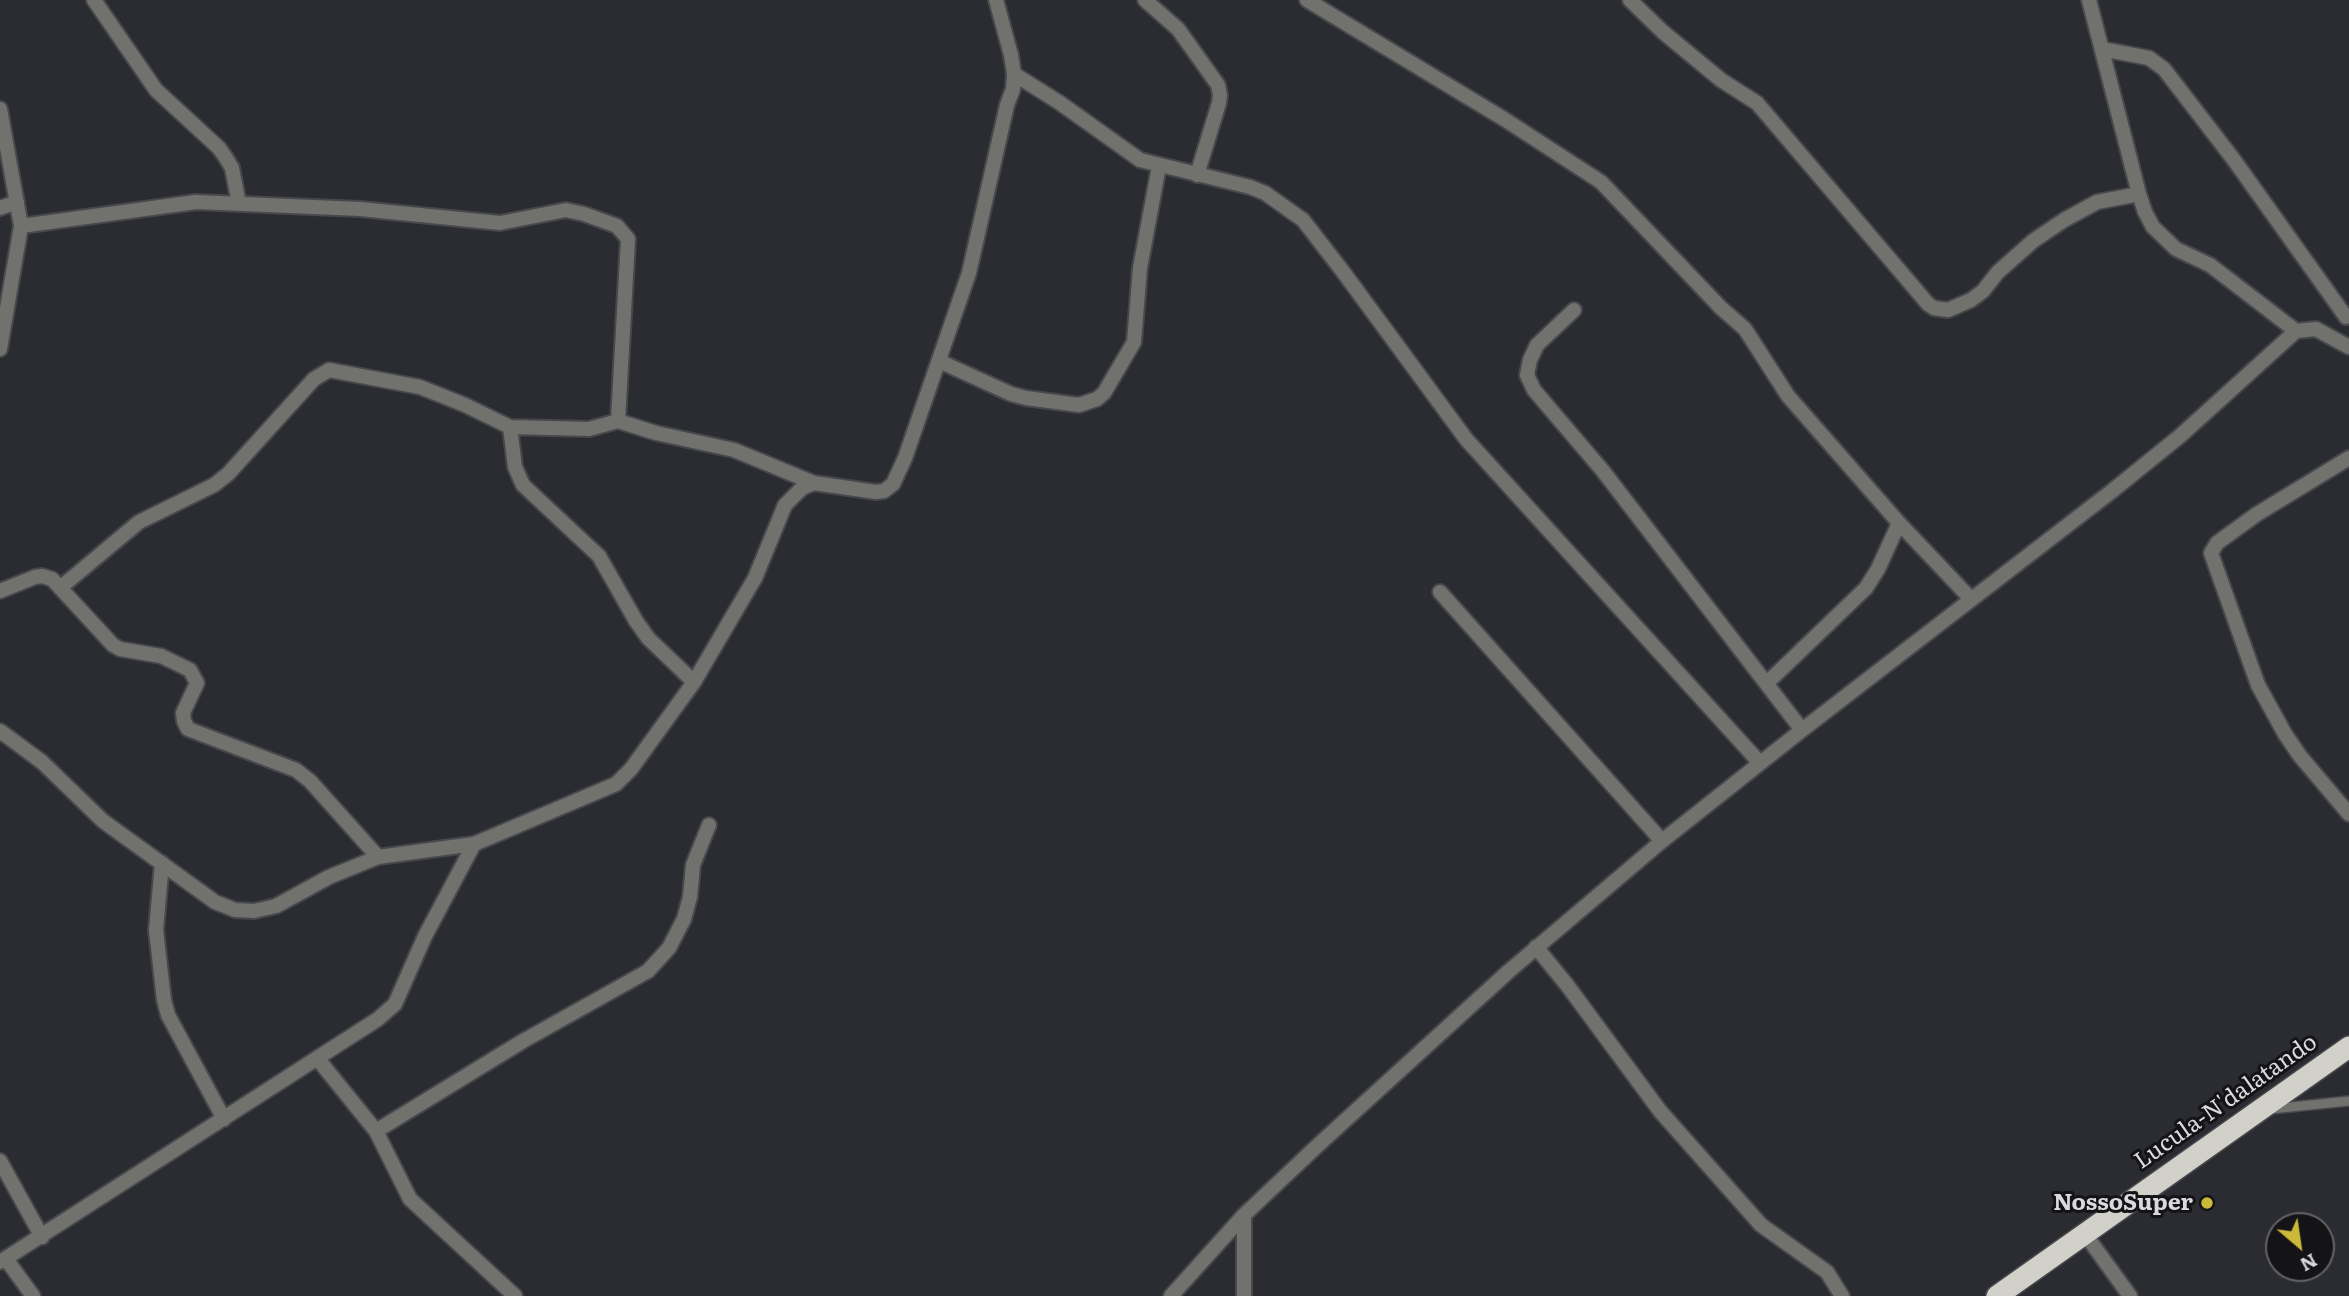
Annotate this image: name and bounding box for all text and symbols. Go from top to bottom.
street label: Lucula-N'dalatando [2129,1029,2323,1175]
place label: NossoSuper [2053,1189,2193,1217]
marker: NossoSuper [2199,1195,2215,1211]
north arrow [2265,1212,2335,1282]
text: N [2295,1248,2323,1280]

